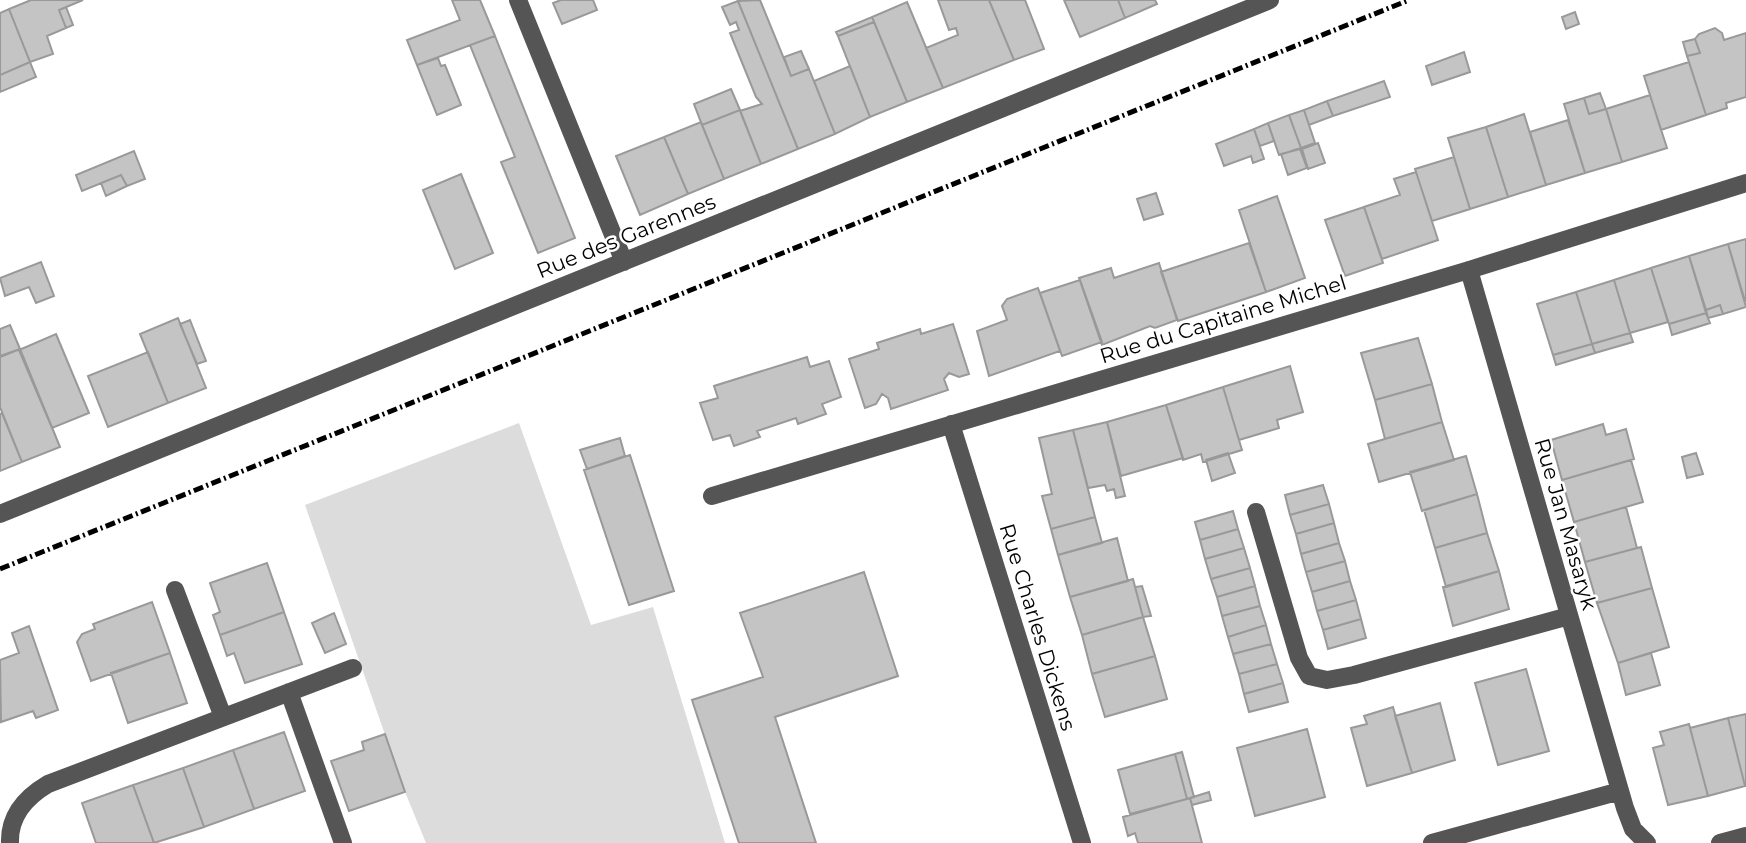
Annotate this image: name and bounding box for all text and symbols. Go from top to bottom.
street label: Rue des Garennes [533,189,719,283]
street label: Rue du Capitaine Michel [1097,270,1349,368]
street label: Rue Jan Masaryk [1530,435,1603,613]
street label: Rue Charles Dickens [995,520,1081,734]

